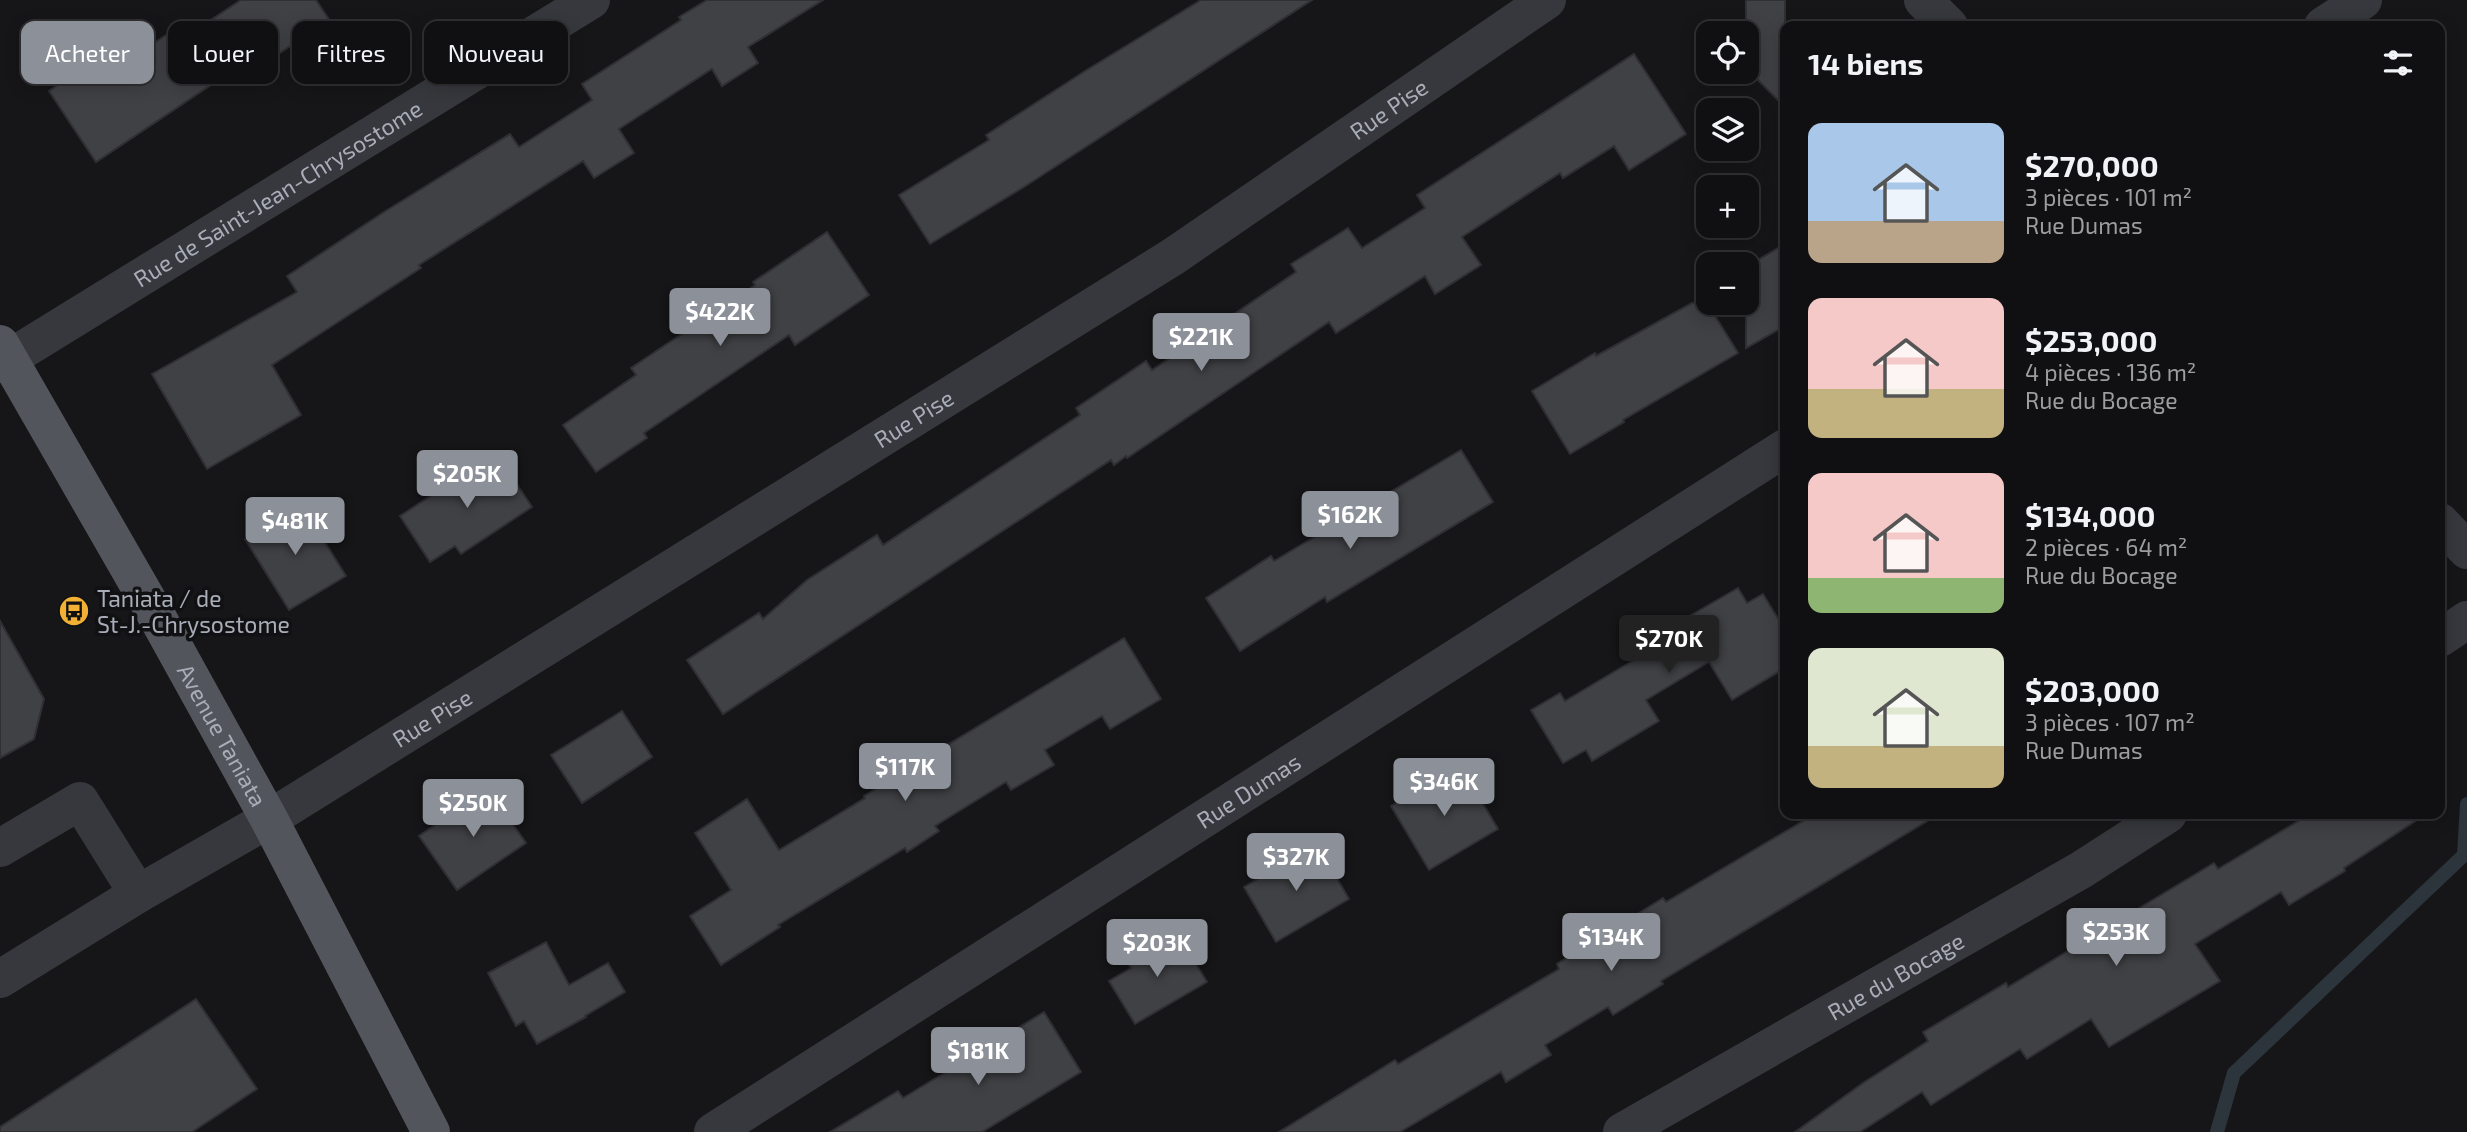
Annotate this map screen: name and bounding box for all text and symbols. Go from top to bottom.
chip: Acheter [21,21,154,84]
chip: Louer [168,21,278,84]
chip: Filtres [292,21,410,84]
chip: Nouveau [424,21,568,84]
map controls [1696,21,1759,315]
button: locate [1696,21,1759,84]
icon: filters [2379,44,2417,82]
text: 14 biens [1808,45,1924,81]
street label: Rue Pise [1344,72,1433,145]
street label: Rue de Saint-Jean-Chrysostome [128,94,427,292]
button: layers [1696,98,1759,161]
text: $270,000 [2025,147,2159,183]
icon: home [1864,151,1948,235]
button: + [1696,175,1759,238]
text: 3 pièces · 101 m² [2025,183,2192,211]
text: Rue Dumas [2025,211,2143,239]
button: − [1696,252,1759,315]
pin: $422K [671,288,769,348]
text: $422K [685,297,755,325]
pin: $221K [1152,314,1250,373]
text: $221K [1169,322,1233,350]
text: $253,000 [2025,322,2157,358]
icon: home [1864,326,1948,410]
text: 4 pièces · 136 m² [2025,358,2196,386]
street label: Rue Pise [869,383,958,453]
text: Rue du Bocage [2025,386,2178,414]
pin: $205K [418,450,516,510]
text: $205K [433,459,501,487]
pin: $162K [1301,491,1399,551]
text: $134,000 [2025,497,2156,533]
pin: $481K [246,498,344,557]
text: $162K [1318,500,1382,528]
icon: home [1864,501,1948,585]
text: $481K [262,506,328,534]
text: 2 pièces · 64 m² [2025,533,2187,561]
text: Rue du Bocage [2025,561,2178,589]
place label: Taniata / de St-J.-Chrysostome [97,584,290,638]
bus stop icon: Taniata / de St-J.-Chrysostome [57,594,91,628]
pin: $270K [1620,616,1718,675]
text: $270K [1635,624,1703,652]
street label: Avenue Taniata [172,659,273,811]
text: $203,000 [2025,672,2160,708]
icon: home [1864,676,1948,760]
street label: Rue Pise [387,682,477,753]
text: 3 pièces · 107 m² [2025,708,2195,736]
text: Rue Dumas [2025,736,2143,764]
pin: $117K [856,744,954,803]
street label: Rue Dumas [1191,747,1305,834]
text: $117K [875,752,935,780]
pin: $346K [1395,758,1493,818]
text: $346K [1409,767,1479,795]
pin: $250K [424,780,522,839]
text: $250K [439,788,507,816]
pin: $327K [1247,834,1345,893]
text: $327K [1263,842,1329,870]
pin: $253K [2067,908,2165,968]
pin: $134K [1562,914,1660,973]
text: $253K [2082,917,2150,945]
pin: $203K [1108,920,1206,979]
text: $134K [1578,922,1644,950]
street label: Rue du Bocage [1822,926,1969,1026]
text: $203K [1123,928,1191,956]
pin: $181K [929,1028,1027,1087]
text: $181K [947,1036,1009,1064]

